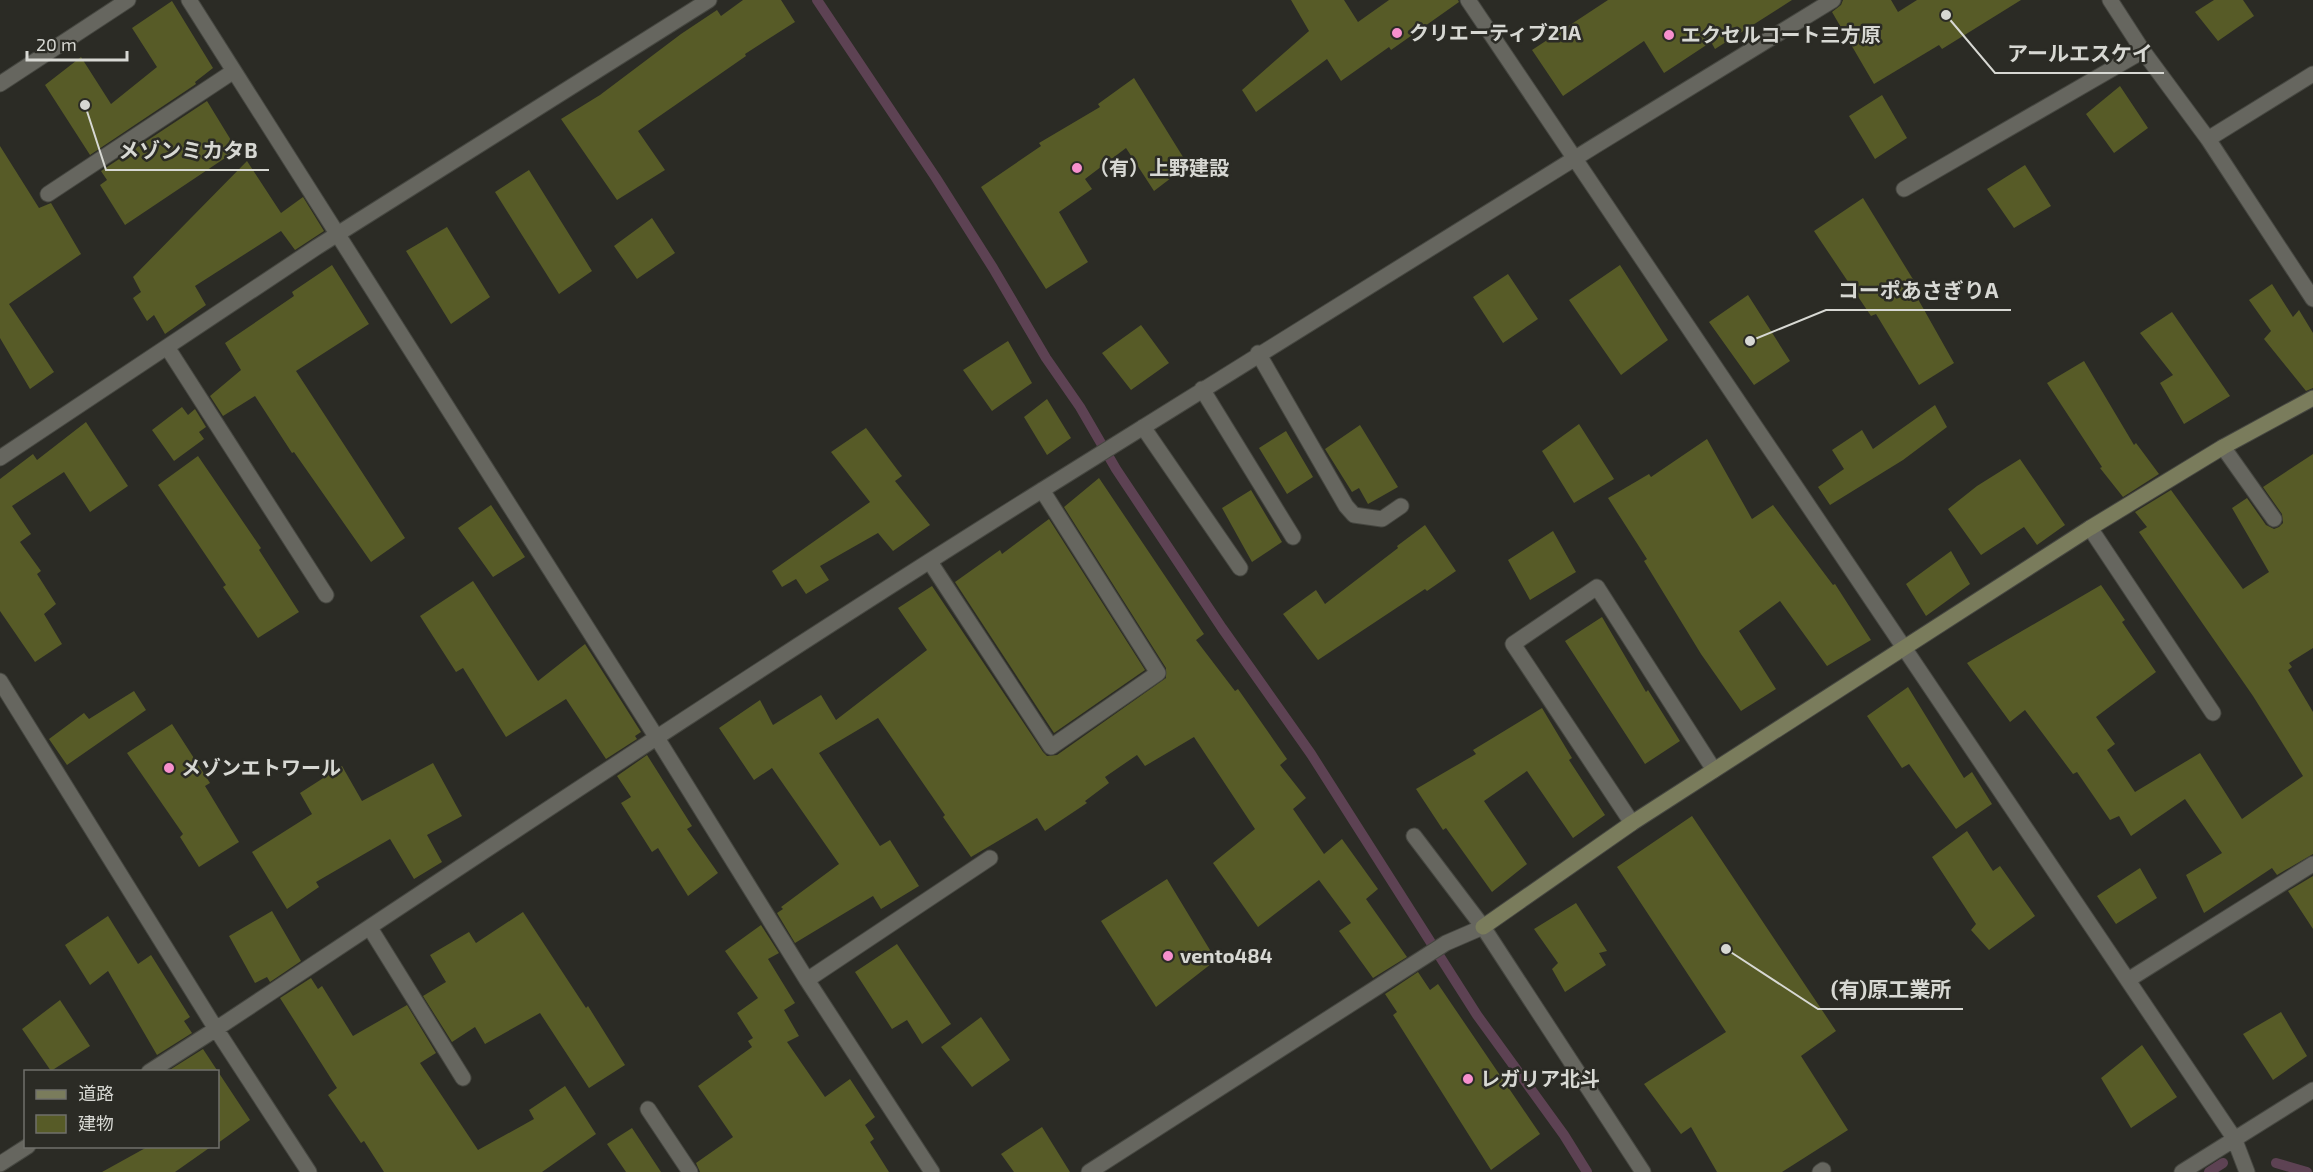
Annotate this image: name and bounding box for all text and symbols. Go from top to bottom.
place label: クリエーティブ21A [1409,20,1582,44]
place label: エクセルコート三方原 [1681,22,1881,46]
scale bar [27,24,128,62]
marker: クリエーティブ21A [1390,26,1404,40]
marker: エクセルコート三方原 [1662,28,1676,42]
text: 20 m [36,33,77,55]
callout: アールエスケイ [1995,34,2164,73]
text: アールエスケイ [2007,40,2153,65]
callout: メゾンミカタB [106,131,269,170]
text: メゾンミカタB [118,137,258,162]
place label: （有）上野建設 [1089,155,1229,179]
marker: （有）上野建設 [1070,161,1084,175]
callout: コーポあさぎりA [1826,271,2011,310]
text: コーポあさぎりA [1838,277,1999,302]
place label: メゾンエトワール [181,755,341,779]
marker: メゾンエトワール [162,761,176,775]
place label: vento484 [1180,943,1273,967]
marker: vento484 [1161,949,1175,963]
callout: (有)原工業所 [1818,970,1963,1009]
text: (有)原工業所 [1831,976,1951,1001]
place label: レガリア北斗 [1480,1066,1600,1090]
legend [24,1070,219,1148]
marker: レガリア北斗 [1461,1072,1475,1086]
text: 道路 [78,1082,114,1104]
text: 建物 [78,1112,114,1134]

